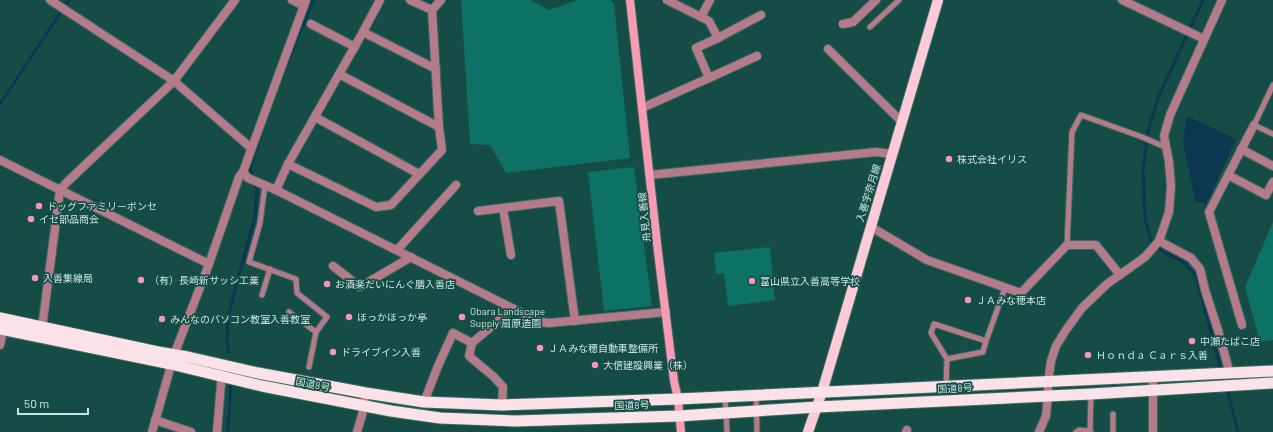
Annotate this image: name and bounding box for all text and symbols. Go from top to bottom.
place label: 株式会社イリス [957,153,1027,165]
marker: 株式会社イリス [944,154,954,164]
street label: 入善宇奈月線 [853,163,883,223]
street label: 舟見入善線 [635,192,653,242]
place label: ドッグファミリーポンセ [47,200,157,212]
marker: ドッグファミリーポンセ [34,201,44,211]
place label: イセ部品商会 [39,213,99,225]
marker: イセ部品商会 [26,214,36,224]
place label: 入善集線局 [43,272,93,284]
marker: 入善集線局 [30,273,40,283]
place label: （有）長崎新サッシ工業 [149,274,259,286]
marker: （有）長崎新サッシ工業 [136,275,146,285]
place label: 富山県立入善高等学校 [760,275,860,287]
marker: 富山県立入善高等学校 [747,276,757,286]
place label: お酒楽だいにんぐ膳入善店 [335,278,455,290]
marker: お酒楽だいにんぐ膳入善店 [322,279,332,289]
place label: ＪＡみな穂本店 [976,294,1046,306]
marker: ＪＡみな穂本店 [963,295,973,305]
place label: Obara Landscape Supply 扇原造園 [470,305,545,329]
place label: ほっかほっか亭 [357,311,427,323]
marker: ほっかほっか亭 [344,312,354,322]
marker: Obara Landscape Supply 扇原造園 [457,312,467,322]
place label: みんなのパソコン教室入善教室 [170,313,310,325]
marker: みんなのパソコン教室入善教室 [157,314,167,324]
place label: 中瀬たばこ店 [1200,335,1260,347]
marker: 中瀬たばこ店 [1187,336,1197,346]
place label: ＪＡみな穂自動車整備所 [548,342,658,354]
marker: ＪＡみな穂自動車整備所 [535,343,545,353]
place label: ドライブイン入善 [341,346,421,358]
marker: ドライブイン入善 [328,347,338,357]
place label: Ｈｏｎｄａ Ｃａｒｓ入善 [1096,349,1208,361]
marker: Ｈｏｎｄａ Ｃａｒｓ入善 [1083,350,1093,360]
place label: 大信建設興業（株） [603,359,693,371]
marker: 大信建設興業（株） [590,360,600,370]
street label: 国道8号 [295,375,331,393]
street label: 国道8号 [937,381,973,395]
scale bar [18,390,88,416]
text: 50 m [24,396,49,410]
street label: 国道8号 [614,398,650,412]

